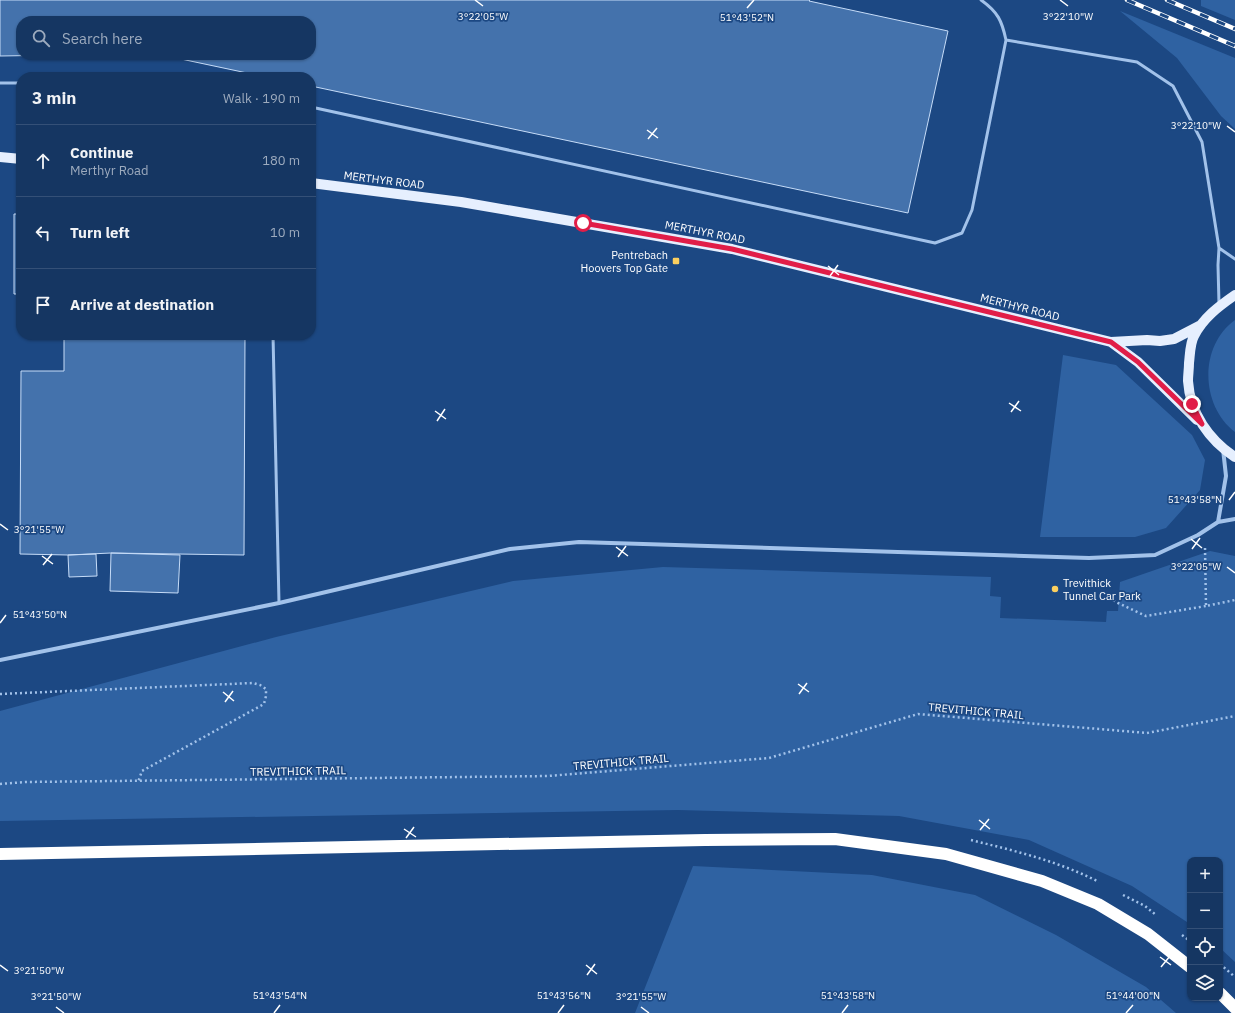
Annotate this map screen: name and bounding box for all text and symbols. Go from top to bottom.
text: 3°22'05"W [458,10,508,23]
text: 3°22'10"W [1043,10,1093,23]
text: 51°43'52"N [720,11,774,24]
search box [16,16,316,60]
icon: search [30,27,52,49]
text: Search here [62,29,142,48]
text: 3 min [32,87,76,109]
text: Walk · 190 m [223,90,300,107]
text: 3°22'10"W [1171,119,1221,132]
text: Continue [70,143,134,162]
icon: ahead [32,150,54,172]
text: 180 m [262,152,300,169]
text: Merthyr Road [70,162,149,179]
street label: MERTHYR ROAD [343,168,425,192]
route start [574,214,592,232]
street label: MERTHYR ROAD [664,217,746,247]
icon: left [32,222,54,244]
text: Turn left [70,223,130,242]
text: 10 m [270,224,300,241]
place label: Pentrebach Hoovers Top Gate [581,248,668,275]
marker: Pentrebach Hoovers Top Gate [671,256,681,266]
street label: MERTHYR ROAD [979,290,1061,324]
icon: arrive [32,294,54,316]
text: Arrive at destination [70,295,214,314]
route end [1183,395,1201,413]
text: 51°43'58"N [1168,493,1222,506]
text: 3°21'55"W [14,523,64,536]
text: 3°22'05"W [1171,560,1221,573]
place label: Trevithick Tunnel Car Park [1063,576,1141,603]
marker: Trevithick Tunnel Car Park [1050,584,1060,594]
text: 51°43'50"N [13,608,67,621]
street label: TREVITHICK TRAIL [928,700,1025,722]
street label: TREVITHICK TRAIL [573,751,670,773]
street label: TREVITHICK TRAIL [250,763,347,779]
map controls [1187,857,1223,1001]
button: + [1187,857,1223,893]
button: − [1187,893,1223,929]
button: locate [1187,929,1223,965]
text: 3°21'50"W [14,964,64,977]
button: layers [1187,965,1223,1001]
text: 51°43'54"N [253,989,307,1002]
text: 51°43'56"N [537,989,591,1002]
text: 51°43'58"N [821,989,875,1002]
text: 51°44'00"N [1106,989,1160,1002]
text: 3°21'50"W [31,990,81,1003]
text: 3°21'55"W [616,990,666,1003]

